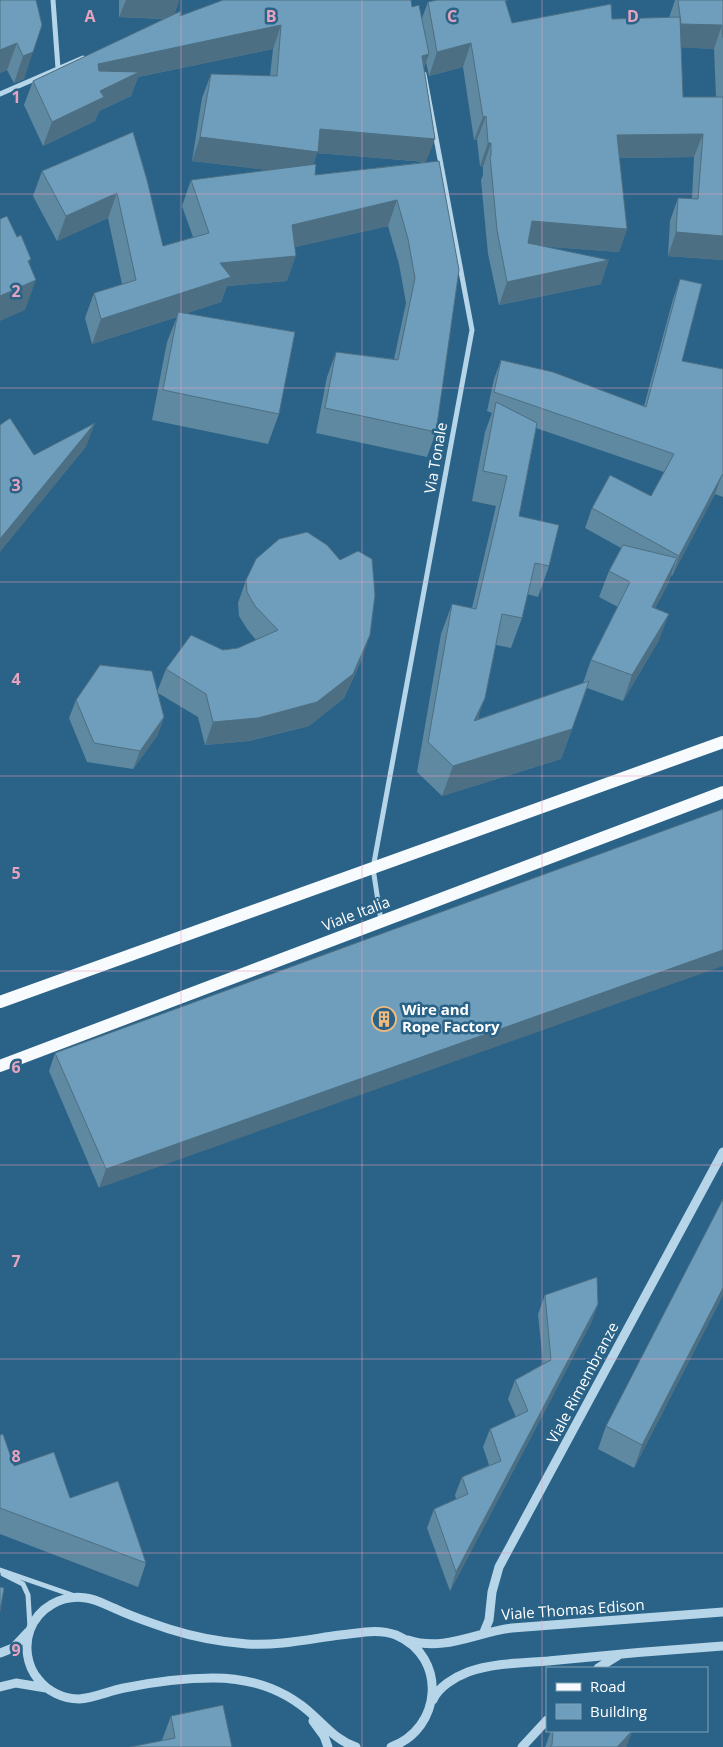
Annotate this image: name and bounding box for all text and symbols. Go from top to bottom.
text: A [84,5,96,27]
text: B [266,5,276,27]
text: C [447,5,457,27]
text: D [627,5,639,27]
text: 1 [11,86,21,108]
text: 2 [11,280,21,302]
street label: Via Tonale [419,421,451,495]
text: 3 [11,474,21,496]
text: 4 [11,668,21,690]
text: 5 [11,862,21,884]
street label: Viale Italia [319,891,392,935]
place label: Wire and Rope Factory [402,999,500,1036]
building icon: Wire and Rope Factory [371,1006,397,1032]
text: 6 [11,1056,21,1078]
text: 7 [11,1250,21,1272]
street label: Viale Rimembranze [542,1318,623,1447]
text: 8 [11,1445,21,1467]
street label: Viale Thomas Edison [501,1594,645,1624]
text: 9 [11,1639,21,1661]
legend [546,1667,708,1732]
text: Road [590,1676,626,1696]
text: Building [590,1701,647,1721]

